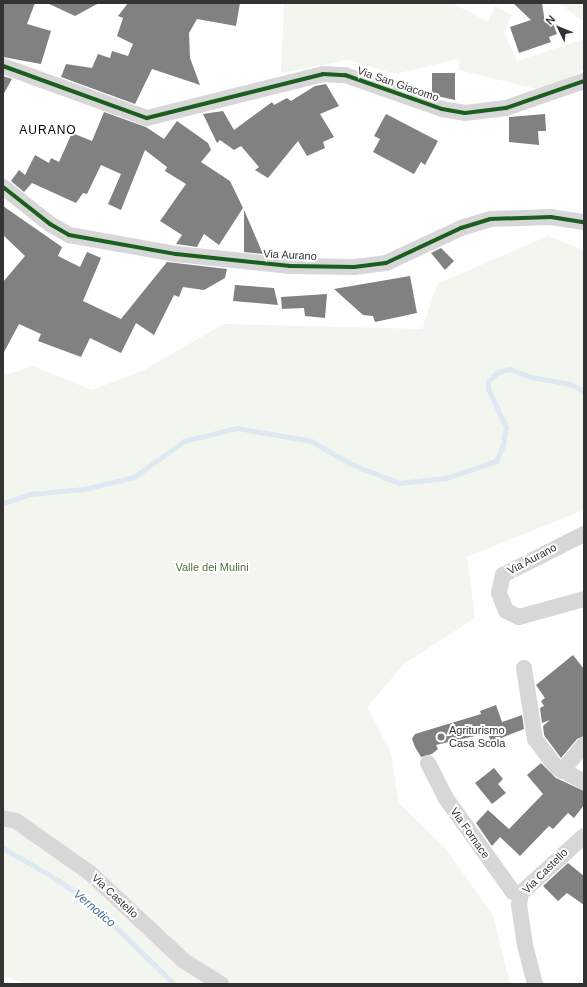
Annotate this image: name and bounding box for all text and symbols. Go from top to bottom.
north arrow [539,8,579,48]
text: N [543,13,557,27]
street label: Via San Giacomo [355,64,441,104]
district label: AURANO [19,124,77,138]
street label: Via Aurano [263,247,317,263]
street label: Via Aurano [505,540,559,578]
park label: Valle dei Mulini [175,560,249,574]
place label: Agriturismo Casa Scola [449,724,505,750]
marker: Agriturismo Casa Scola [436,732,446,742]
street label: Via Fornace [448,805,492,861]
street label: Via Castello [520,846,570,896]
street label: Via Castello [89,871,141,921]
water label: Vernotico [70,887,118,931]

